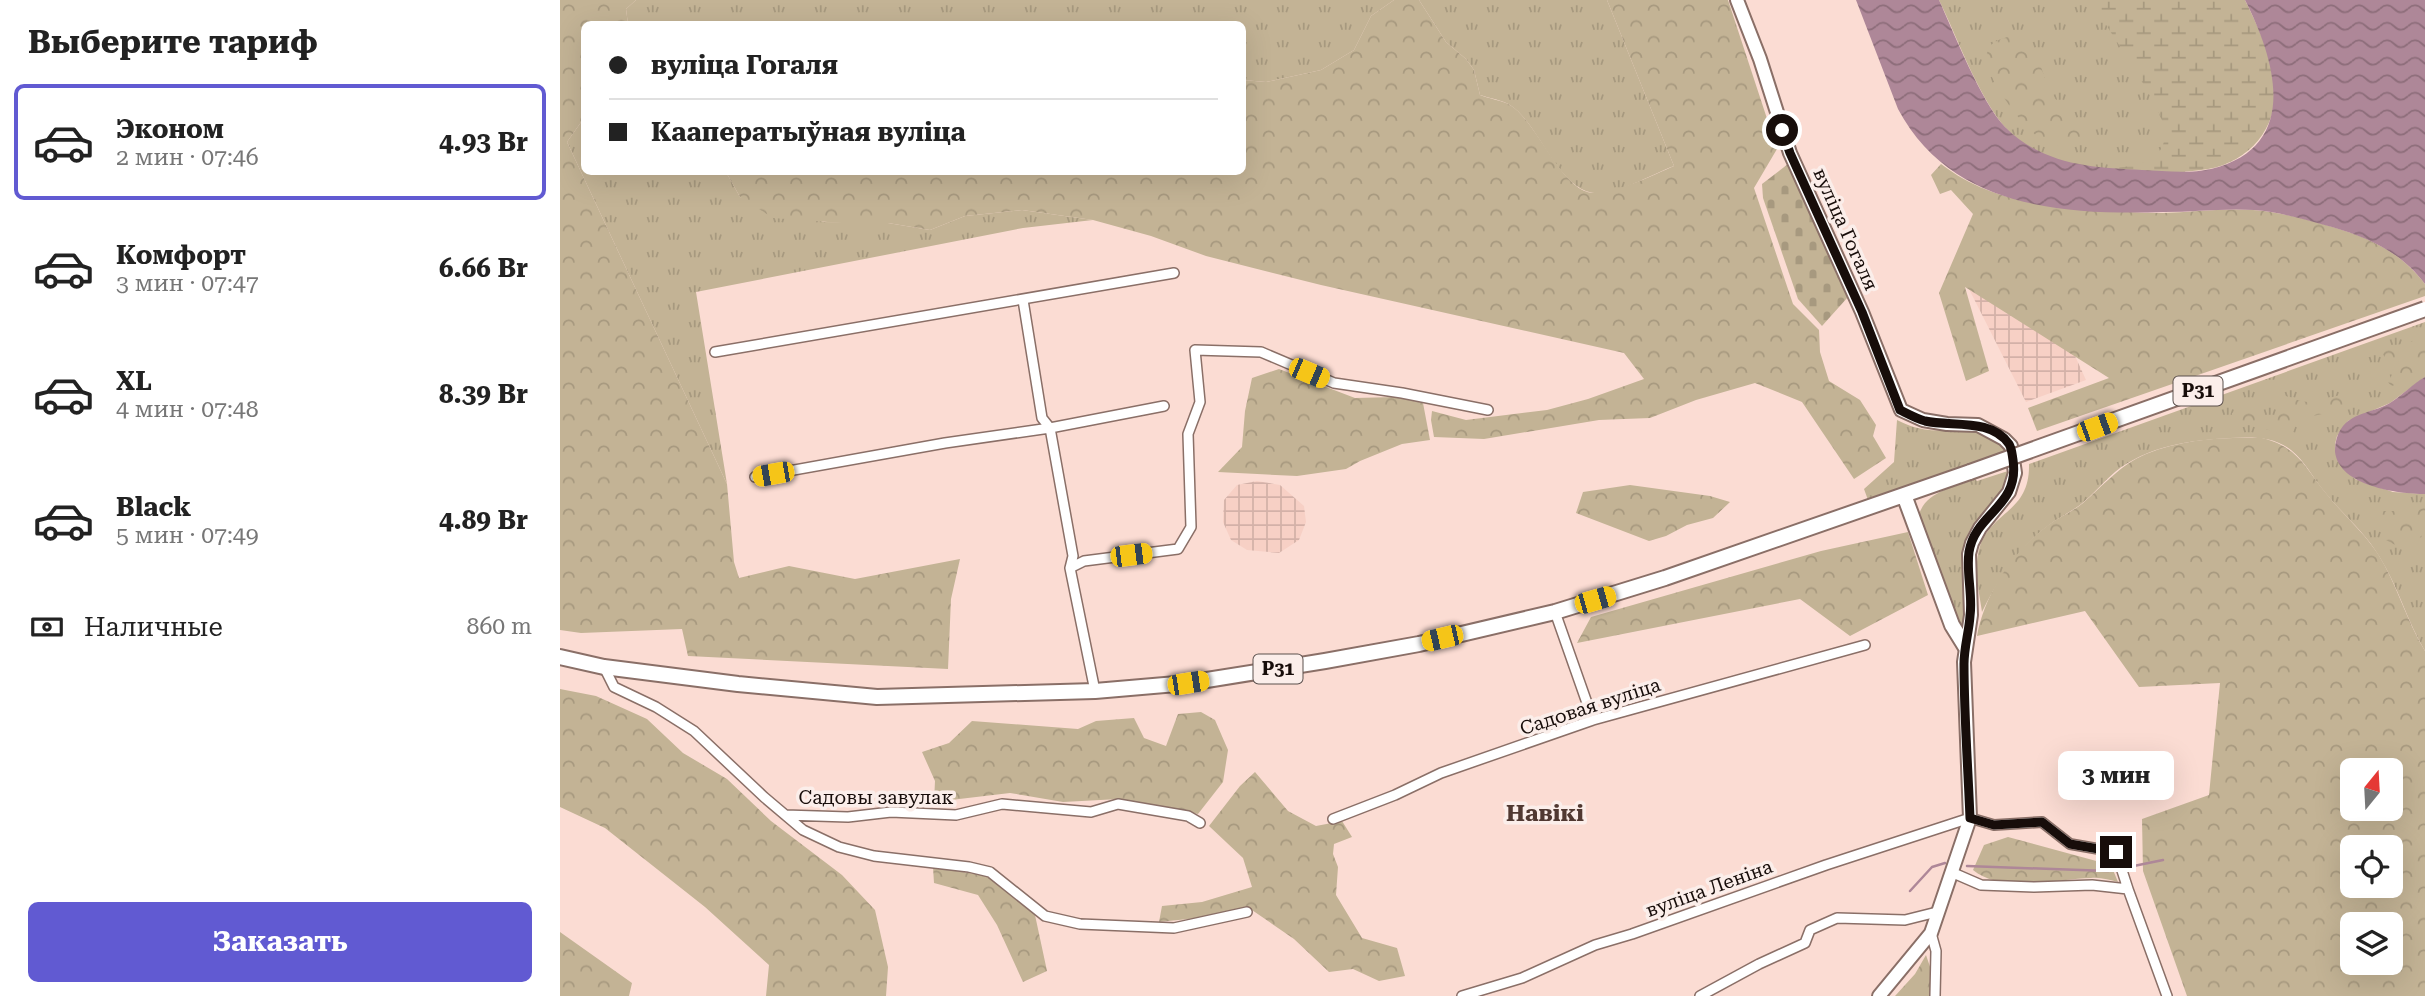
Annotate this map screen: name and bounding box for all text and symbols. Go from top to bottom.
text: Выберите тариф [28,23,318,61]
text: вуліца Гогаля [651,50,838,80]
icon: car [32,111,95,174]
text: Эконом [116,114,224,144]
route start [1766,114,1798,146]
text: Кааператыўная вуліца [651,117,966,147]
text: 4.93 Br [439,127,528,157]
text: 2 мин · 07:46 [116,144,259,171]
street label: вуліца Гогаля [1808,165,1883,294]
icon: car [32,237,95,300]
text: Комфорт [116,240,246,270]
text: 6.66 Br [439,253,528,283]
text: 3 мин · 07:47 [116,270,259,297]
car [1286,355,1333,391]
icon: car [32,363,95,426]
text: XL [116,366,152,396]
road number: Р31 [2174,376,2222,405]
text: 8.39 Br [439,379,528,409]
text: 4 мин · 07:48 [116,396,259,423]
car [2074,410,2121,444]
car [751,460,796,488]
icon: car [32,489,95,552]
text: Black [116,492,191,522]
text: 4.89 Br [439,505,528,535]
text: 5 мин · 07:49 [116,522,259,549]
car [1109,542,1154,568]
car [1572,584,1619,616]
icon: cash [28,608,66,646]
text: Наличные [84,612,223,642]
text: 860 m [467,613,532,640]
car [1420,623,1465,653]
road number: Р31 [1254,654,1302,684]
car [1166,669,1211,697]
street label: Садовая вуліца [1517,673,1664,740]
callout: 3 мин [2058,750,2174,800]
north arrow [2340,758,2403,821]
map controls [2340,758,2403,975]
text: 3 мин [2082,762,2150,789]
street label: Садовы завулак [799,786,953,809]
district label: Навікі [1506,800,1584,827]
button: locate [2340,835,2403,898]
route end [2100,836,2132,868]
street label: вуліца Леніна [1643,855,1776,922]
button: Заказать [28,902,532,982]
button: layers [2340,912,2403,975]

